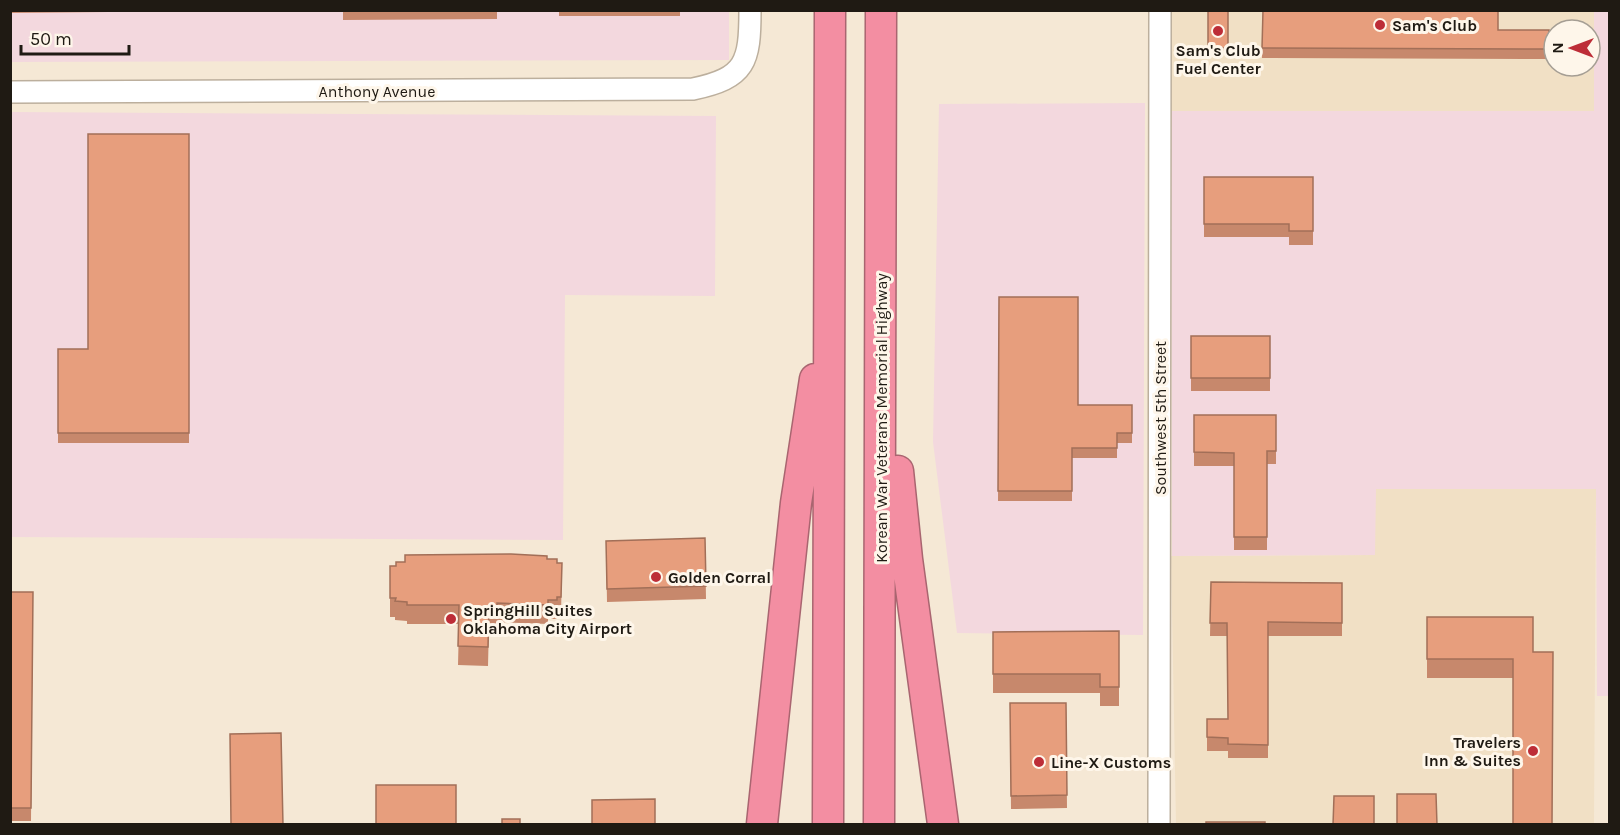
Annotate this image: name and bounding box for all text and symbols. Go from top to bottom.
place label: Sam's Club [1392,16,1477,35]
scale bar [21,18,129,56]
marker: Sam's Club [1373,18,1387,32]
north arrow [1542,18,1602,78]
marker: Sam's Club Fuel Center [1211,24,1225,38]
text: 50 m [30,28,72,50]
place label: Sam's Club Fuel Center [1175,41,1261,78]
text: N [1548,42,1567,54]
street label: Anthony Avenue [319,82,435,101]
street label: Korean War Veterans Memorial Highway [872,273,891,563]
street label: Southwest 5th Street [1151,341,1170,495]
place label: Golden Corral [668,568,771,587]
marker: Golden Corral [649,570,663,584]
place label: SpringHill Suites Oklahoma City Airport [463,601,632,638]
marker: SpringHill Suites Oklahoma City Airport [444,612,458,626]
place label: Travelers Inn & Suites [1424,733,1521,770]
marker: Travelers Inn & Suites [1526,744,1540,758]
place label: Line-X Customs [1051,753,1171,772]
marker: Line-X Customs [1032,755,1046,769]

